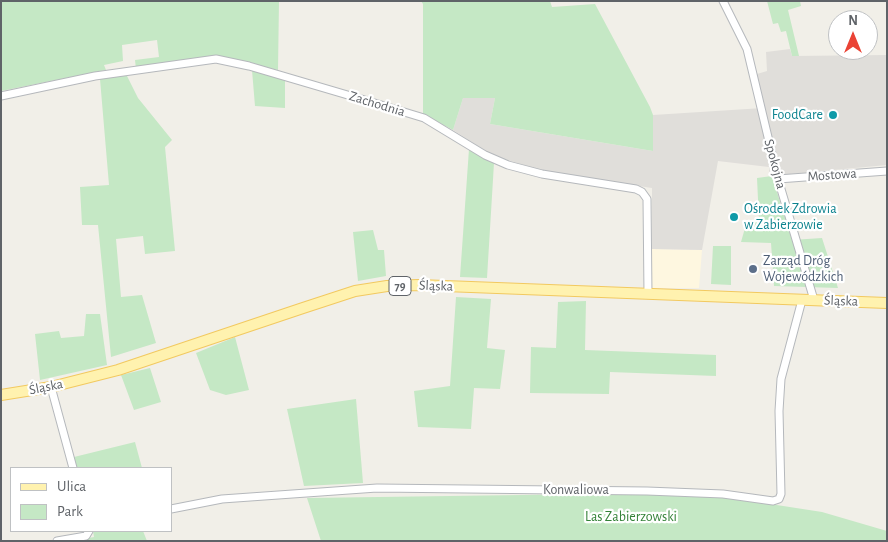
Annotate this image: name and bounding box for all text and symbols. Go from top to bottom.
north arrow [828,10,878,60]
text: N [848,14,858,28]
street label: Zachodnia [347,88,407,120]
place label: FoodCare [772,107,823,123]
marker: FoodCare [827,109,839,121]
street label: Spokojna [760,137,790,191]
street label: Mostowa [807,165,857,185]
place label: Ośrodek Zdrowia w Zabierzowie [744,201,837,233]
marker: Ośrodek Zdrowia w Zabierzowie [728,211,740,223]
place label: Zarząd Dróg Wojewódzkich [763,253,843,286]
marker: Zarząd Dróg Wojewódzkich [747,263,759,275]
road number: 79 [389,276,411,296]
street label: Śląska [419,277,453,295]
street label: Śląska [824,292,858,310]
street label: Śląska [28,375,64,399]
legend [10,467,172,532]
text: Ulica [57,479,86,494]
street label: Konwaliowa [543,482,609,498]
text: Park [57,504,83,519]
park label: Las Zabierzowski [585,509,677,525]

